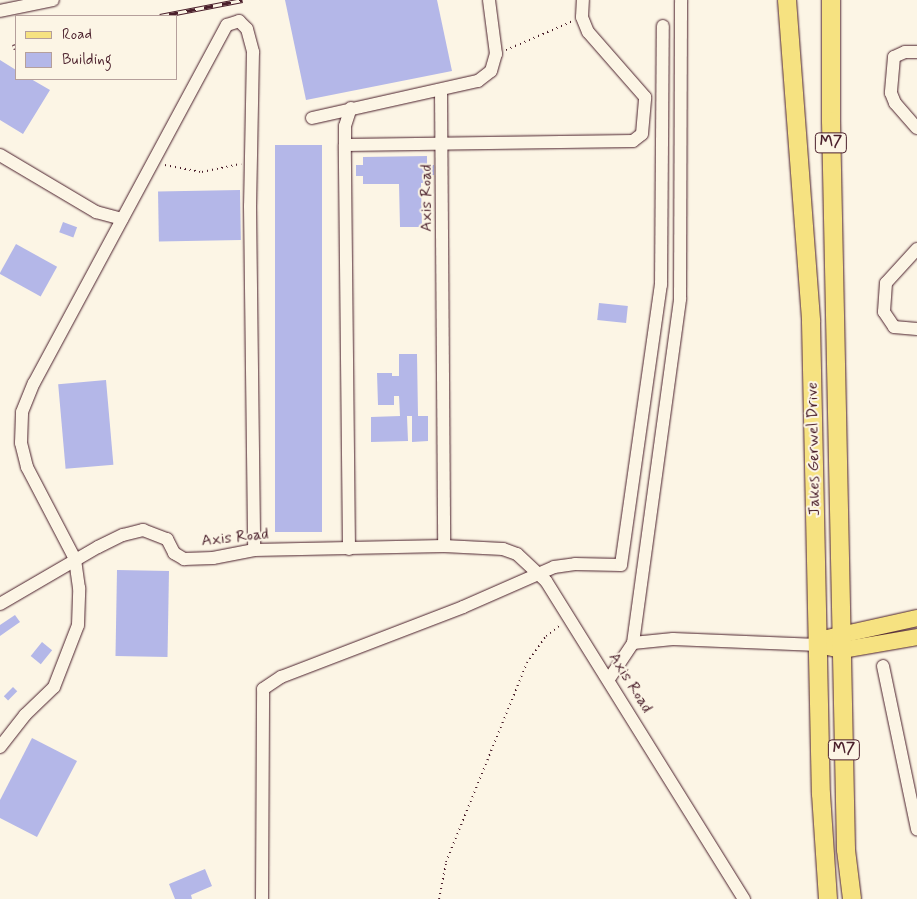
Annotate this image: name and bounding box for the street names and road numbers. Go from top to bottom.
road number: M7 [815,130,847,156]
street label: Axis Road [417,165,437,231]
street label: Jakes Gerwel Drive [803,382,825,516]
street label: Axis Road [201,525,269,551]
street label: Axis Road [604,650,656,716]
road number: M7 [828,738,860,762]

